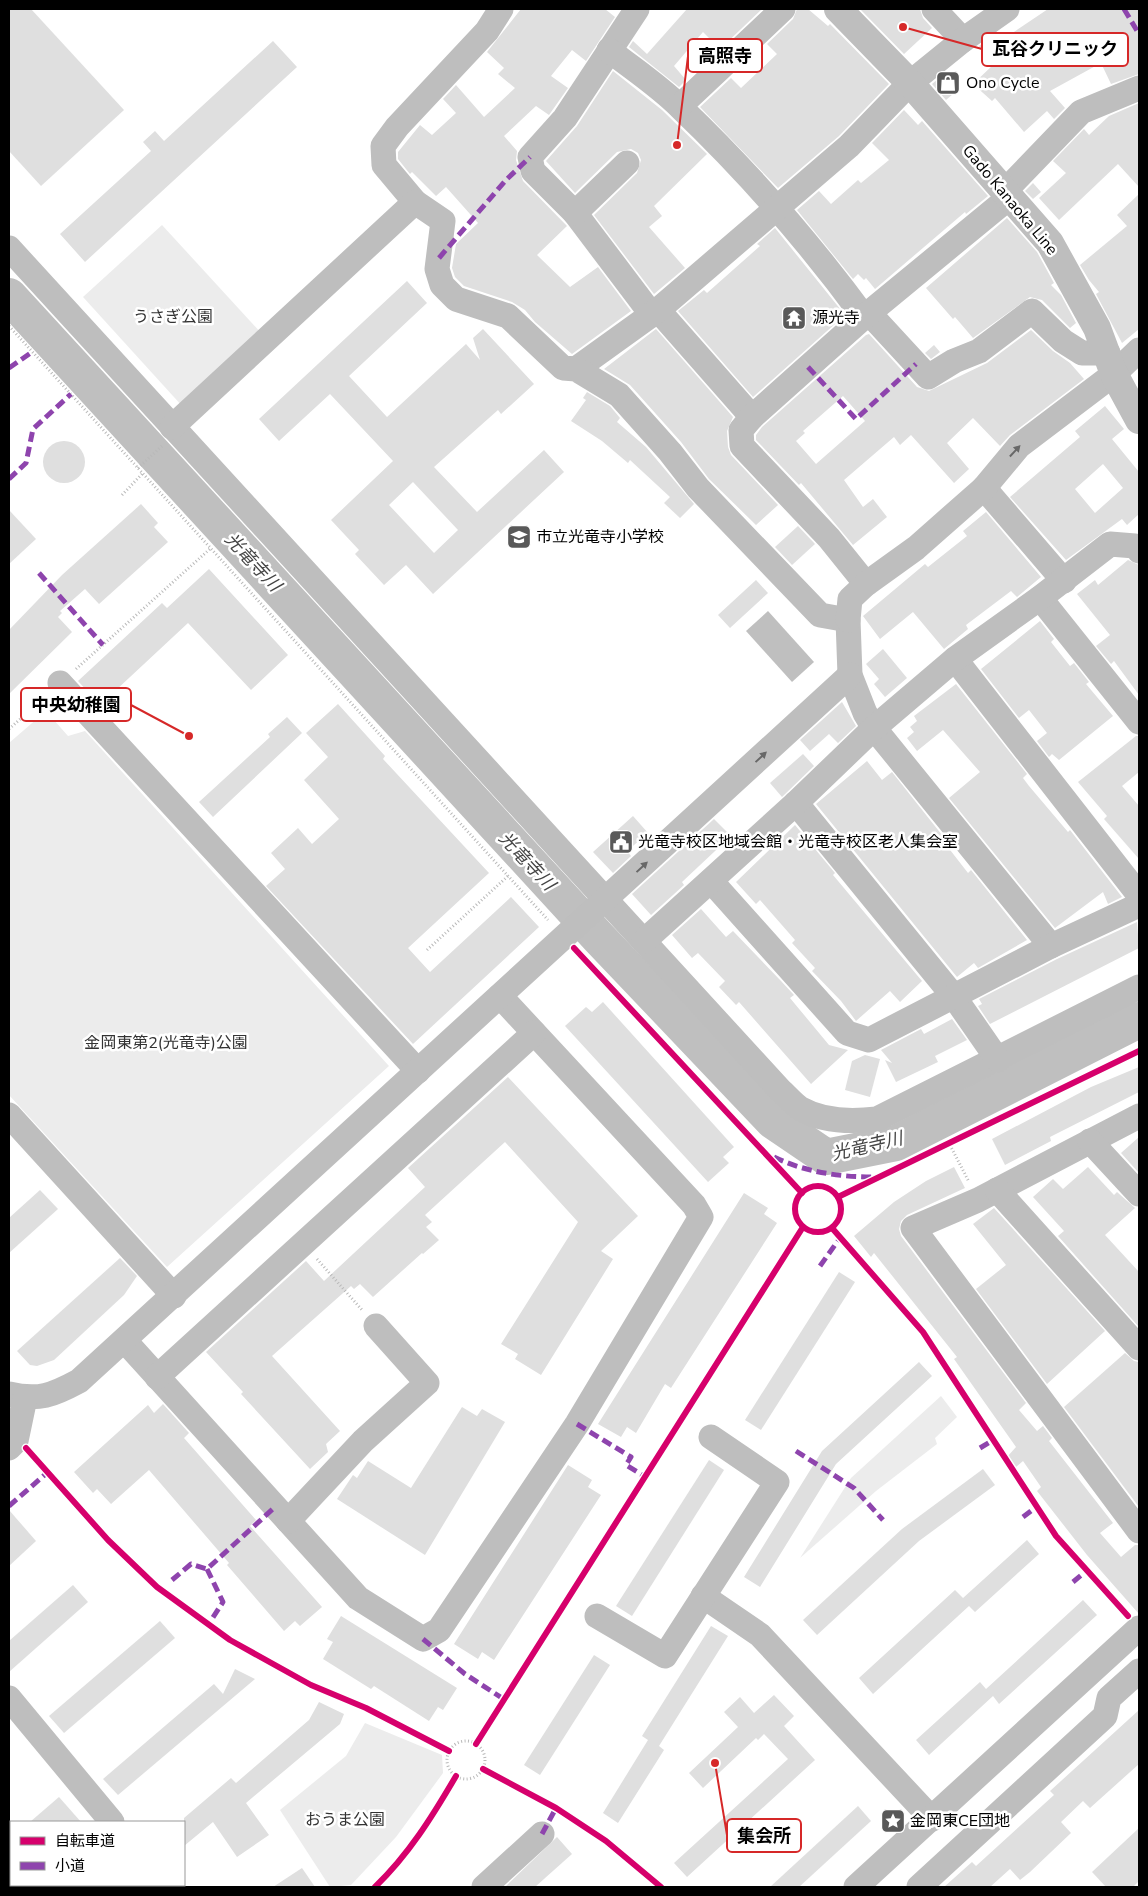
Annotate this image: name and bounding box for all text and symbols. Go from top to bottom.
callout: 瓦谷クリニック [982,33,1128,66]
text: 瓦谷クリニック [992,37,1118,61]
callout: 高照寺 [688,39,762,72]
text: 高照寺 [698,44,752,68]
shop icon: Ono Cycle [935,70,961,96]
place label: Ono Cycle [966,72,1039,94]
street label: Gado Kanaoka Line [957,140,1063,260]
temple icon: 源光寺 [781,305,807,331]
park label: うさぎ公園 [133,306,213,328]
place label: 源光寺 [812,307,860,329]
one-way arrow [1009,445,1021,457]
school or university icon: 市立光竜寺小学校 [506,524,532,550]
place label: 市立光竜寺小学校 [536,526,664,548]
water label: 光竜寺川 [220,527,288,598]
callout: 中央幼稚園 [21,688,131,721]
text: 中央幼稚園 [31,693,121,717]
one-way arrow [755,751,767,763]
water label: 光竜寺川 [494,826,562,897]
public building icon: 光竜寺校区地域会館・光竜寺校区老人集会室 [608,829,634,855]
place label: 光竜寺校区地域会館・光竜寺校区老人集会室 [638,831,958,853]
one-way arrow [635,861,647,873]
park label: 金岡東第2(光竜寺)公園 [84,1032,248,1054]
water label: 光竜寺川 [829,1126,907,1166]
place icon: 金岡東CE団地 [880,1808,906,1834]
park label: おうま公園 [305,1809,385,1831]
place label: 金岡東CE団地 [910,1810,1010,1832]
callout: 集会所 [727,1819,801,1852]
legend [10,1821,185,1886]
text: 集会所 [737,1824,791,1848]
text: 自転車道 [55,1831,115,1851]
text: 小道 [55,1856,85,1876]

